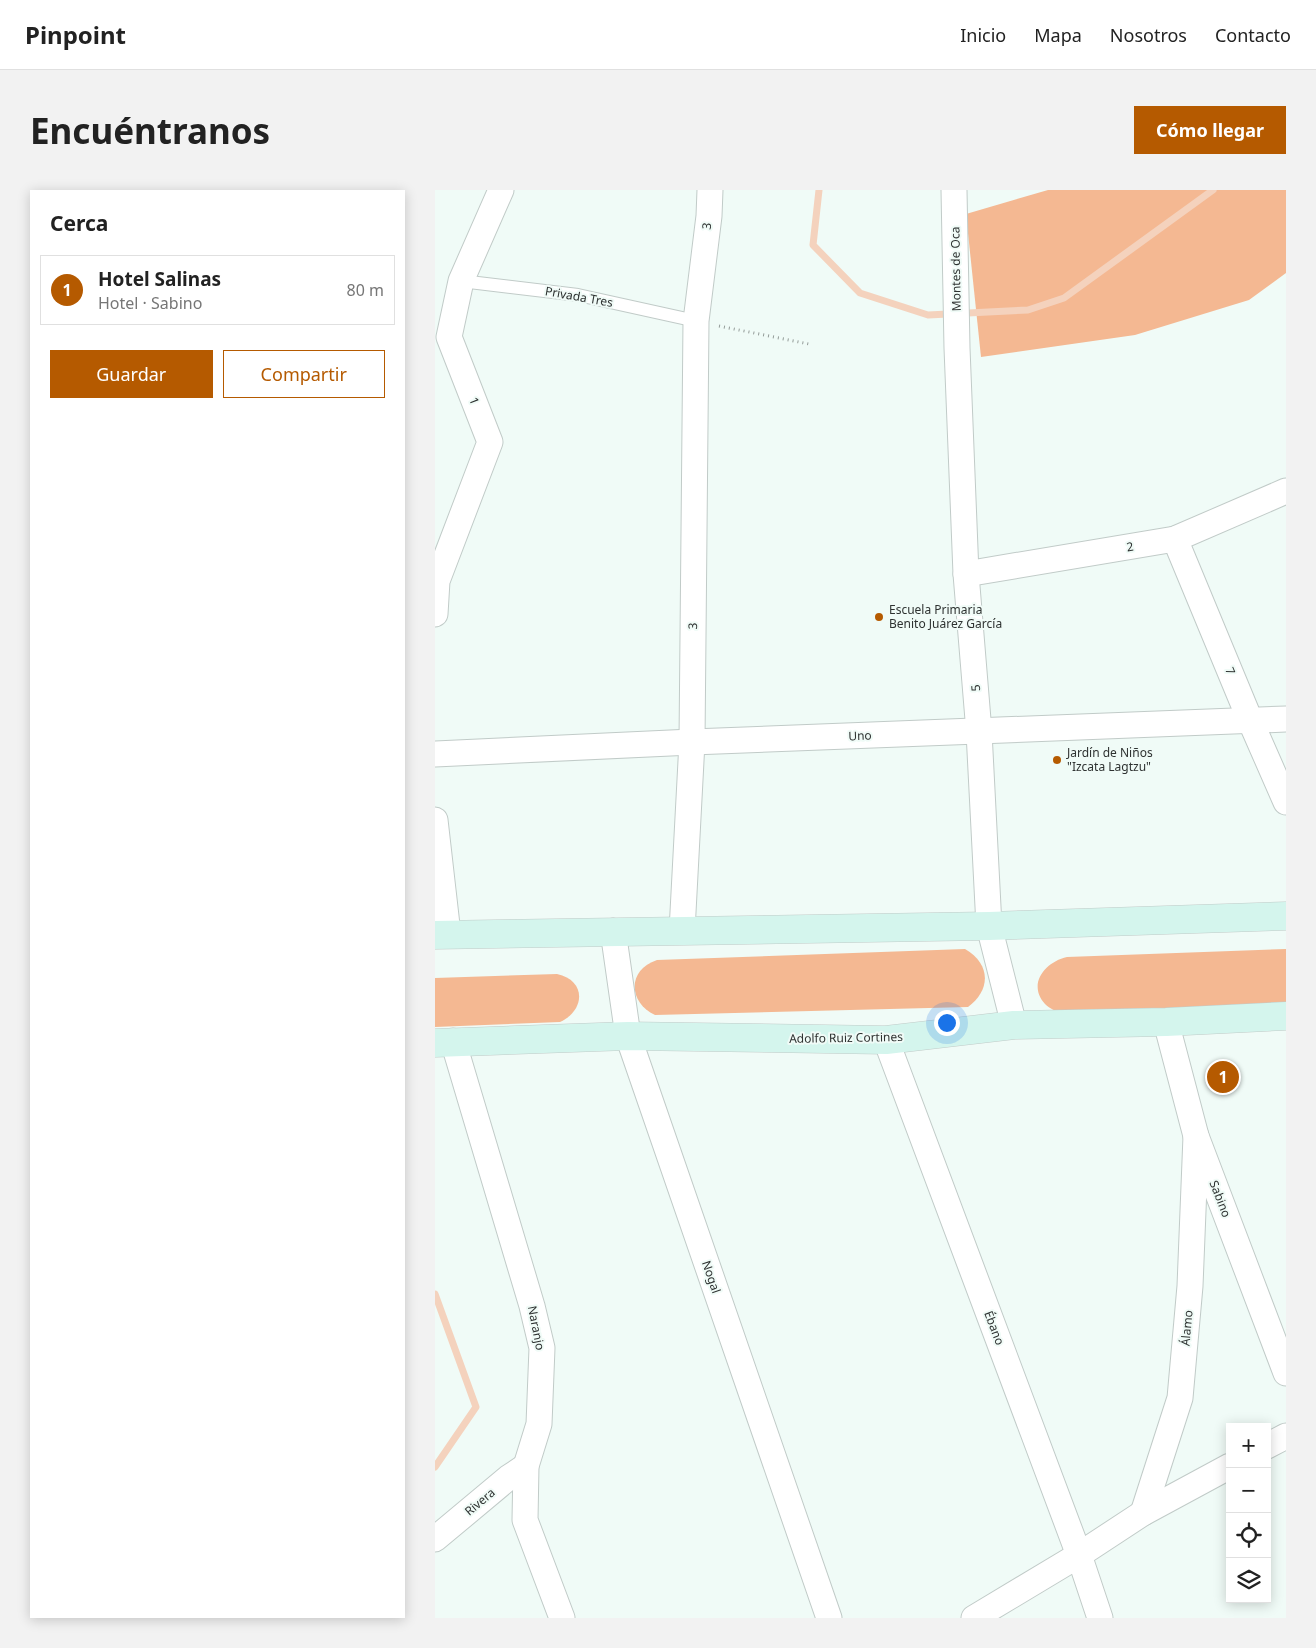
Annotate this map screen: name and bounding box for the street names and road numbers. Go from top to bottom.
street label: 3 [698,221,715,230]
street label: Montes de Oca [946,227,965,311]
street label: Privada Tres [544,282,615,311]
street label: 1 [465,395,484,407]
street label: 2 [1125,538,1135,555]
street label: 3 [684,622,701,630]
street label: 7 [1221,664,1240,677]
street label: 5 [967,684,984,692]
street label: Uno [848,727,872,744]
street label: Adolfo Ruiz Cortines [789,1028,903,1047]
street label: Sabino [1206,1178,1235,1220]
street label: Nogal [698,1258,725,1295]
street label: Naranjo [524,1304,549,1352]
street label: Ébano [980,1308,1009,1347]
street label: Álamo [1176,1309,1197,1347]
street label: Rivera [461,1484,499,1519]

